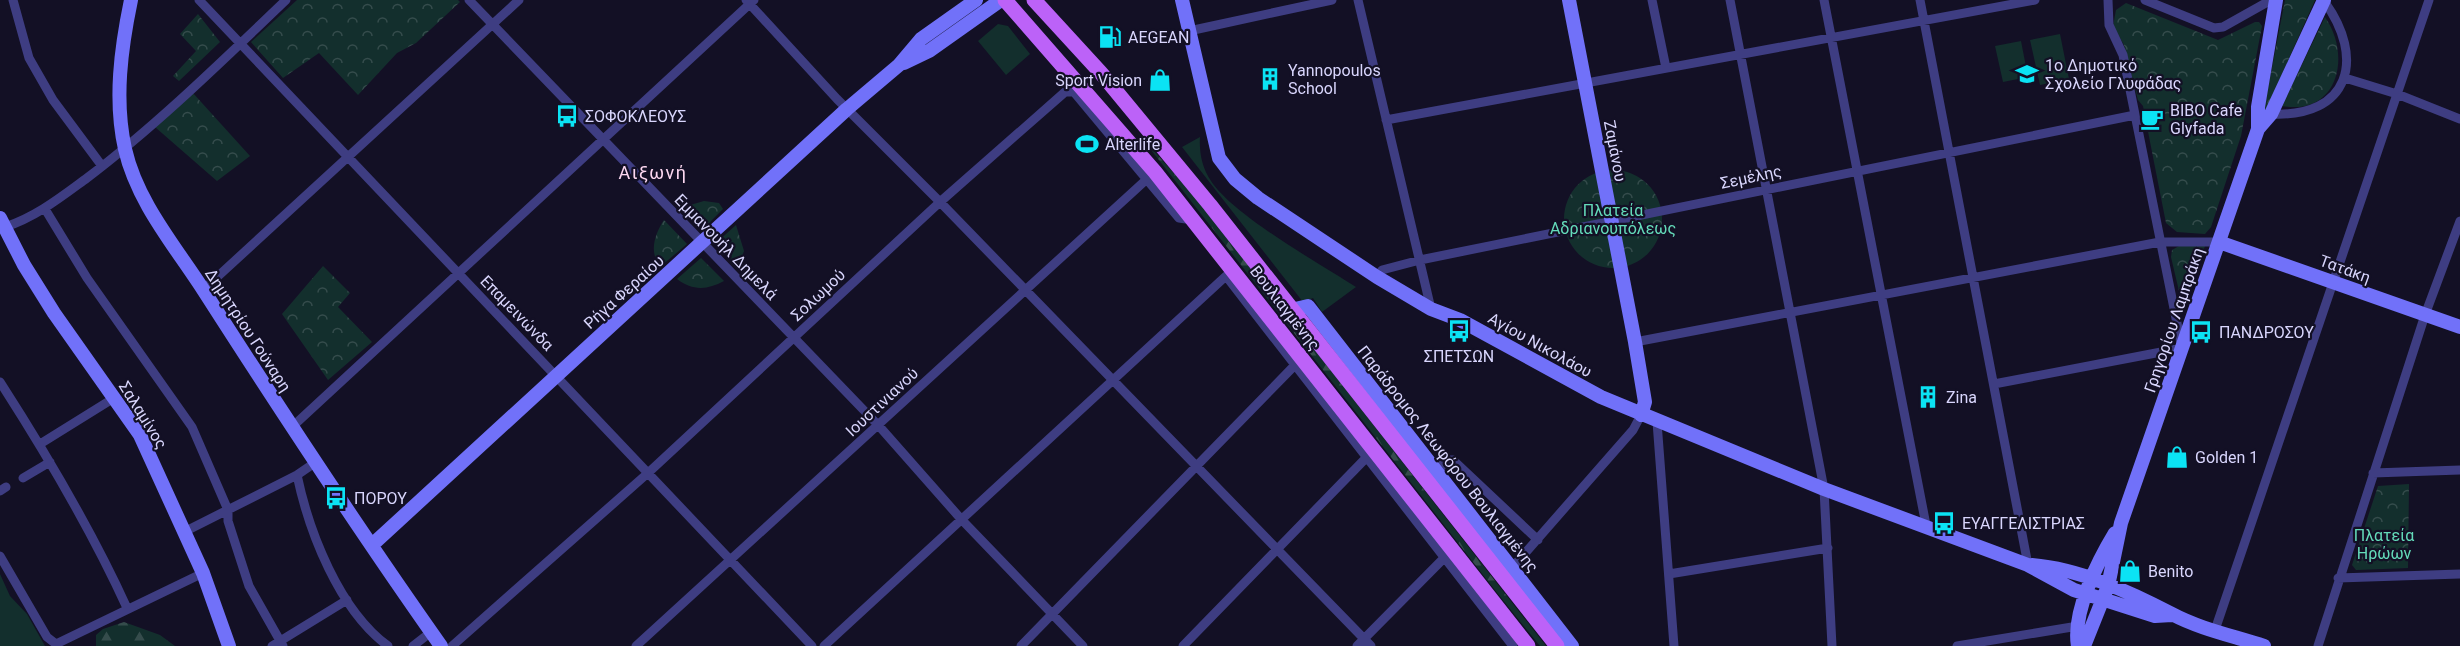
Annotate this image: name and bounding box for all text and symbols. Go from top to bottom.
fuel station icon: AEGEAN [1097,24,1123,50]
place label: AEGEAN [1128,28,1189,47]
place label: 1ο Δημοτικό Σχολείο Γλυφάδας [2045,56,2181,93]
place label: Yannopoulos School [1288,61,1381,98]
school or university icon: 1ο Δημοτικό Σχολείο Γλυφάδας [2014,61,2040,87]
building icon: Yannopoulos School [1257,66,1283,92]
shop icon: Sport Vision [1147,67,1173,93]
place label: Sport Vision [1055,71,1142,90]
place label: BIBO Cafe Glyfada [2170,101,2242,138]
bus stop icon: ΣΟΦΟΚΛΕΟΥΣ [554,103,580,129]
cafe icon: BIBO Cafe Glyfada [2139,106,2165,132]
place label: ΣΟΦΟΚΛΕΟΥΣ [585,107,686,126]
street label: Ζαμάνου [1600,119,1630,183]
sports icon: Alterlife [1074,131,1100,157]
place label: Alterlife [1105,135,1160,154]
street label: Σεμέλης [1719,161,1783,193]
district label: Αιξωνή [618,162,688,183]
street label: Εμμανουήλ Δημελά [671,190,781,304]
park label: Πλατεία Αδριανουπόλεως [1550,201,1676,238]
street label: Γρηγορίου Λαμπράκη [2140,245,2208,395]
street label: Ρήγα Φεραίου [580,251,668,333]
street label: Τατάκη [2317,251,2373,287]
street label: Βουλιαγμένης [1246,262,1324,354]
street label: Δημητρίου Γούναρη [201,265,295,395]
street label: Σολωμού [787,265,849,325]
street label: Επαμεινώνδα [476,272,558,354]
street label: Αγίου Νικολάου [1485,309,1595,381]
bus stop icon: ΣΠΕΤΣΩΝ [1446,318,1472,344]
bus stop icon: ΠΑΝΔΡΟΣΟΥ [2188,319,2214,345]
place label: ΠΑΝΔΡΟΣΟΥ [2219,323,2314,342]
street label: Παράδρομος Λεωφόρου Βουλιαγμένης [1354,342,1542,576]
place label: ΣΠΕΤΣΩΝ [1424,347,1494,366]
street label: Ιουστινιανού [842,364,922,440]
street label: Σαλαμίνος [115,378,171,452]
building icon: Zina [1915,384,1941,410]
place label: Zina [1946,388,1977,407]
shop icon: Golden 1 [2164,444,2190,470]
place label: Golden 1 [2195,448,2258,467]
bus stop icon: ΠΟΡΟΥ [323,485,349,511]
place label: ΠΟΡΟΥ [354,489,407,508]
bus stop icon: ΕΥΑΓΓΕΛΙΣΤΡΙΑΣ [1931,510,1957,536]
place label: ΕΥΑΓΓΕΛΙΣΤΡΙΑΣ [1962,514,2085,533]
park label: Πλατεία Ηρώων [2354,526,2414,563]
shop icon: Benito [2117,558,2143,584]
place label: Benito [2148,562,2193,581]

